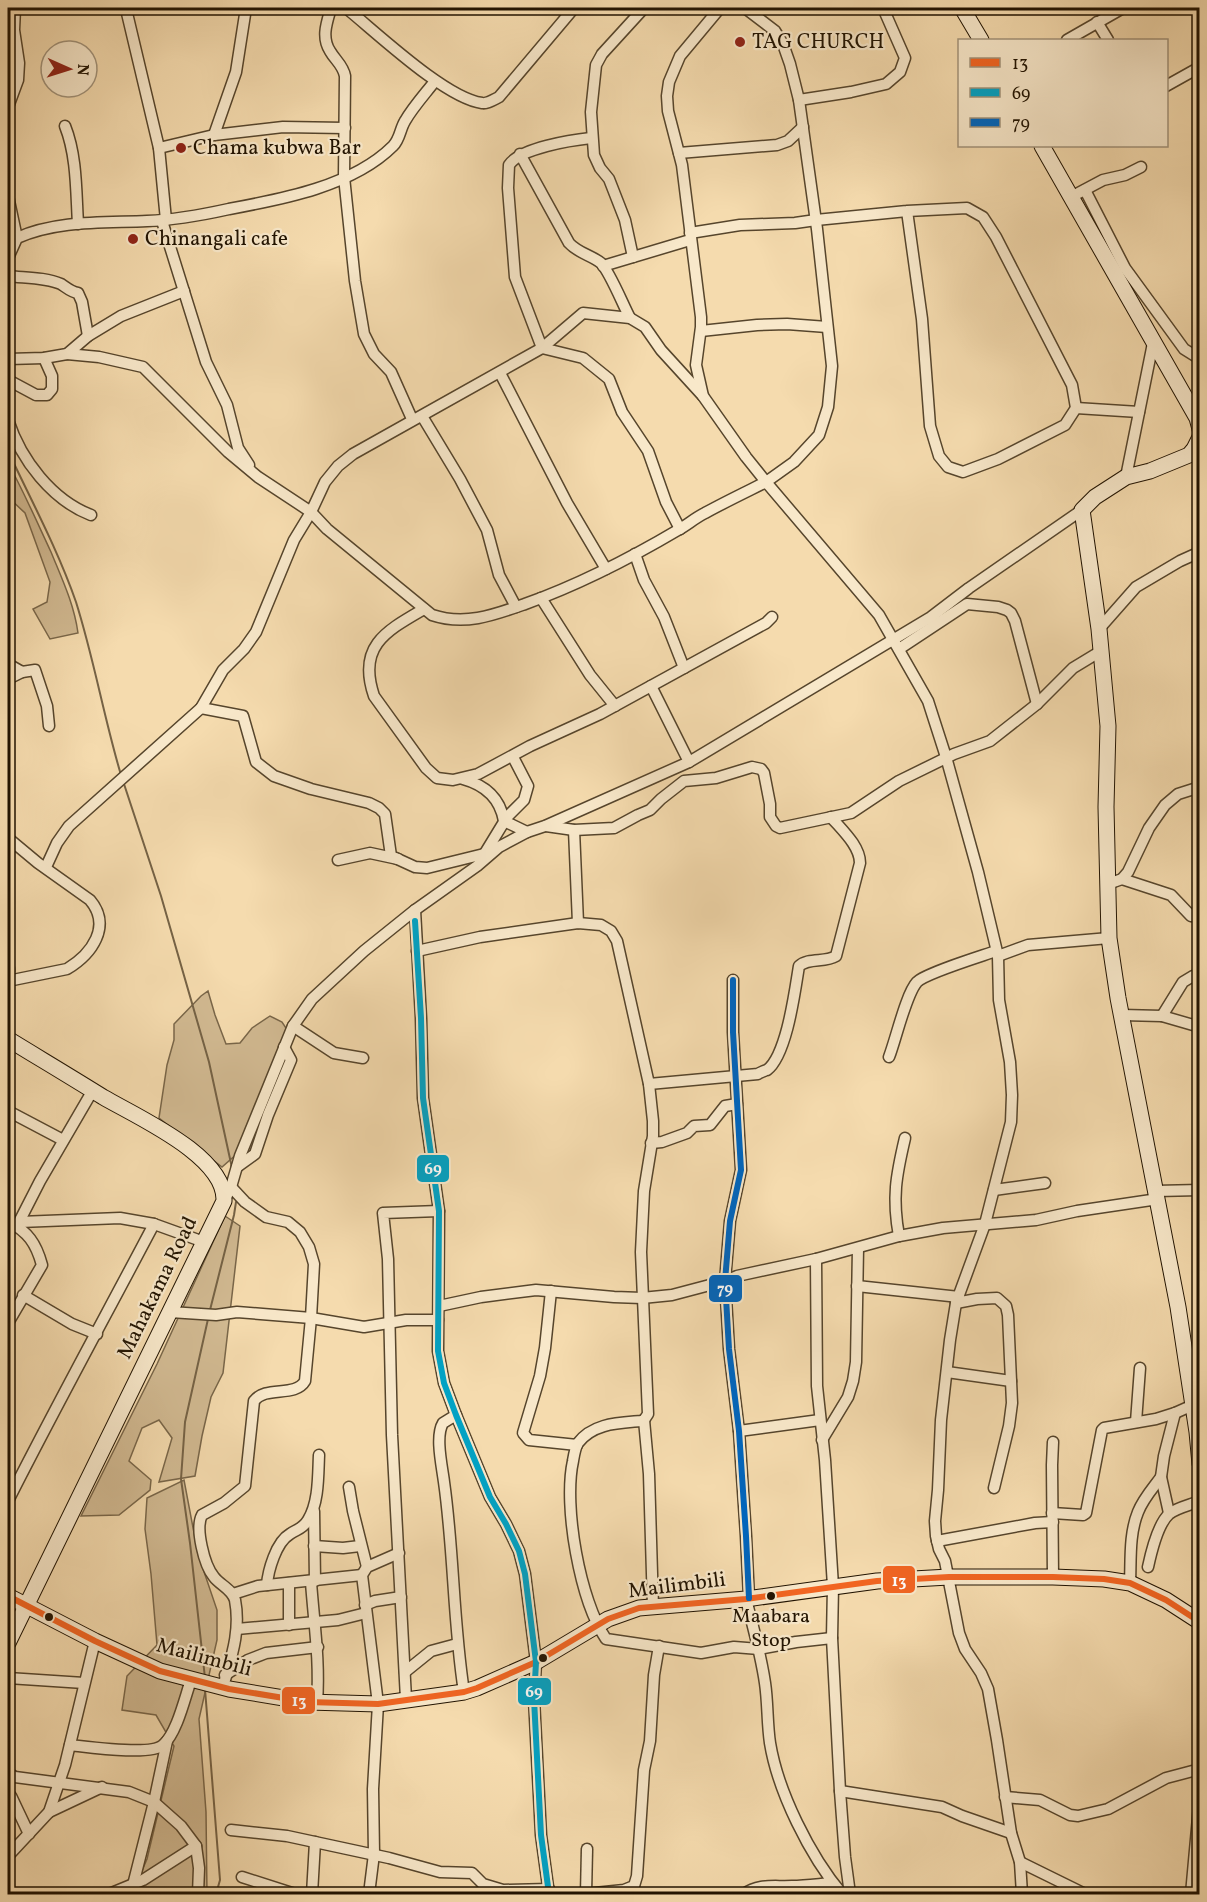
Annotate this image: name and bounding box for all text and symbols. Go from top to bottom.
place label: TAG CHURCH [752,28,884,57]
marker: TAG CHURCH [733,35,747,49]
north arrow [39,39,99,99]
legend [958,39,1168,147]
text: 13 [1012,52,1028,77]
text: N [71,63,93,76]
text: 69 [1012,82,1030,107]
text: 79 [1012,112,1030,137]
place label: Chama kubwa Bar [193,134,361,163]
marker: Chama kubwa Bar [174,141,188,155]
place label: Chinangali cafe [145,225,288,254]
marker: Chinangali cafe [126,232,140,246]
line badge: 69 [416,1154,450,1183]
text: 69 [424,1159,442,1181]
street label: Mahakama Road [111,1212,205,1364]
line badge: 79 [708,1274,743,1303]
text: 79 [717,1279,733,1301]
line badge: 13 [882,1565,916,1594]
street label: Mailimbili [627,1566,727,1606]
text: 13 [892,1571,906,1593]
marker: Maabara Stop [765,1590,777,1602]
place label: Maabara Stop [732,1603,810,1655]
unlabelled marker [43,1611,55,1623]
street label: Mailimbili [153,1631,255,1685]
unlabelled marker [537,1652,549,1664]
line badge: 69 [517,1677,552,1706]
text: 69 [525,1682,543,1704]
line badge: 13 [281,1686,316,1715]
text: 13 [292,1691,306,1713]

